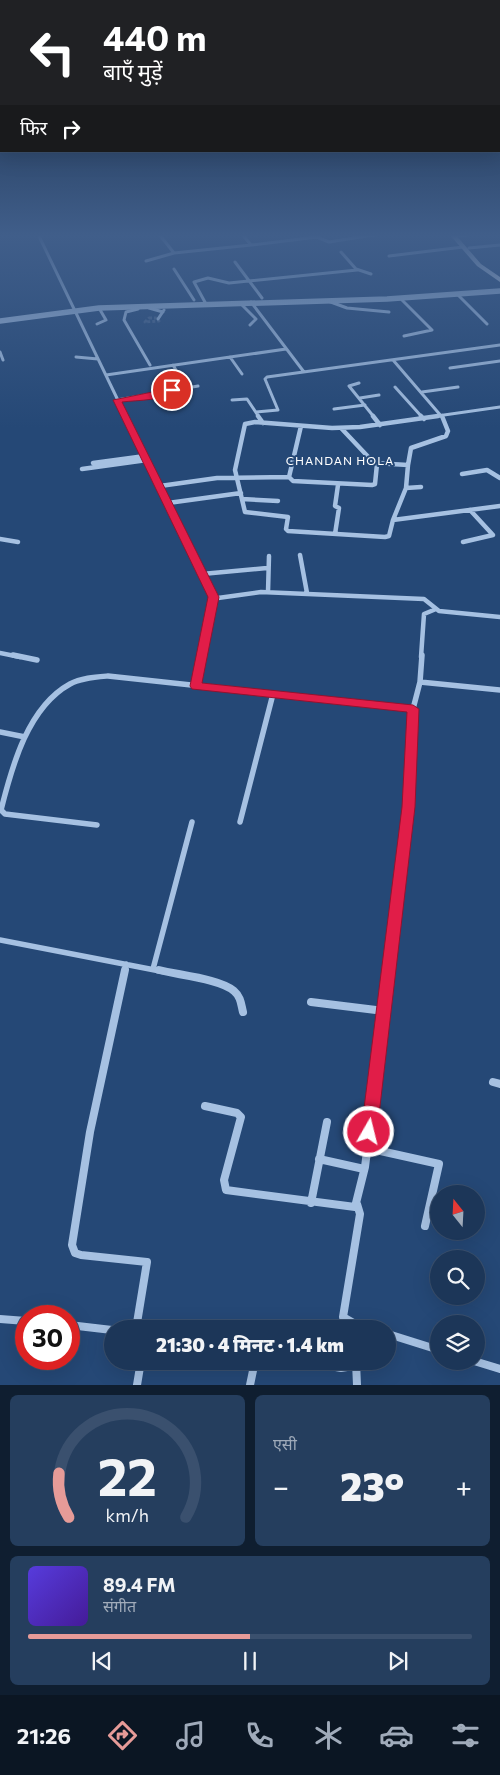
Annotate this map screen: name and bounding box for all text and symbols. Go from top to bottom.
text: 440 m [103,15,206,58]
icon: left [20,20,85,85]
text: बाएँ मुड़ें [103,58,163,85]
icon: right [57,115,85,143]
text: फिर [20,116,47,139]
pin [151,369,193,411]
icon: arrive [158,376,186,404]
district label: CHANDAN HOLA [286,453,394,467]
position arrow [342,1105,394,1157]
north arrow [430,1185,485,1240]
map controls [430,1185,485,1370]
button: search [430,1250,485,1305]
speed limit sign: 30 [15,1305,80,1370]
button: layers [430,1315,485,1370]
text: 21:30 · 4 मिनट · 1.4 km [156,1333,344,1356]
text: एसी [273,1434,297,1453]
text: 22 [98,1443,157,1507]
text: 23° [340,1462,404,1509]
text: − [273,1469,289,1503]
text: + [456,1469,472,1503]
text: km/h [106,1504,149,1526]
text: 89.4 FM [103,1573,176,1596]
text: संगीत [103,1596,136,1615]
icon: previous [88,1647,116,1675]
icon: pause [236,1647,264,1675]
icon: next [384,1647,412,1675]
icon: directions [105,1718,140,1753]
icon: music [173,1718,208,1753]
icon: phone [242,1718,277,1753]
icon: climate [311,1718,346,1753]
icon: car [379,1718,414,1753]
icon: filters [448,1718,483,1753]
text: 21:26 [17,1722,71,1749]

